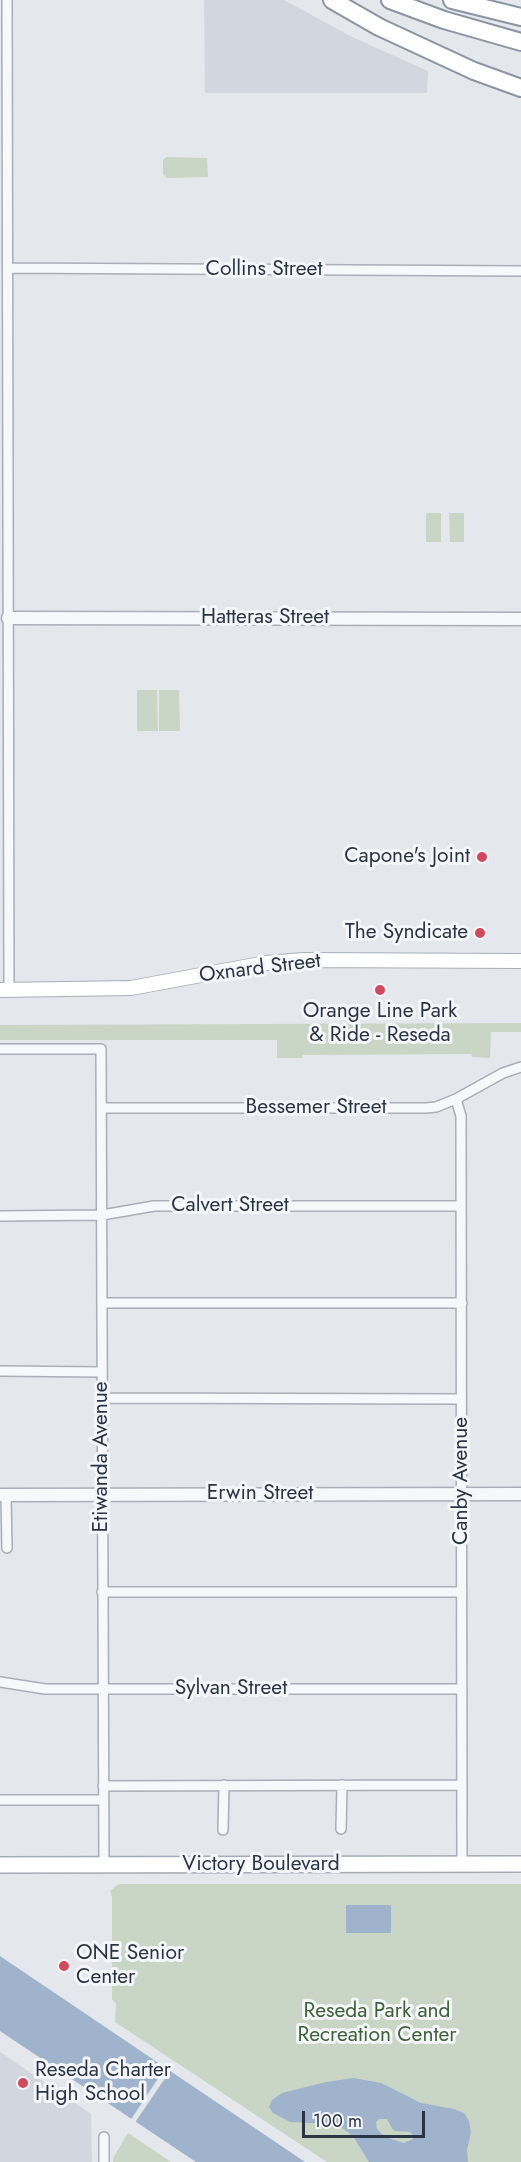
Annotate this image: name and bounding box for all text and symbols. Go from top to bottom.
street label: Collins Street [206,257,322,283]
street label: Hatteras Street [201,605,329,631]
place label: Capone's Joint [344,844,470,870]
marker: Capone's Joint [475,850,489,864]
place label: The Syndicate [345,920,468,946]
marker: The Syndicate [473,926,487,940]
street label: Oxnard Street [198,949,322,989]
marker: Orange Line Park & Ride - Reseda [373,983,387,997]
place label: Orange Line Park & Ride - Reseda [303,999,457,1049]
street label: Bessemer Street [245,1095,387,1121]
street label: Calvert Street [171,1193,289,1219]
street label: Etiwanda Avenue [89,1381,115,1533]
street label: Canby Avenue [449,1417,475,1545]
street label: Erwin Street [207,1481,313,1507]
street label: Sylvan Street [175,1676,287,1702]
street label: Victory Boulevard [182,1852,340,1878]
place label: ONE Senior Center [76,1941,184,1991]
marker: ONE Senior Center [57,1959,71,1973]
park label: Reseda Park and Recreation Center [298,1999,456,2049]
place label: Reseda Charter High School [35,2058,171,2108]
marker: Reseda Charter High School [16,2076,30,2090]
scale bar [305,2099,428,2137]
text: 100 m [313,2108,362,2134]

